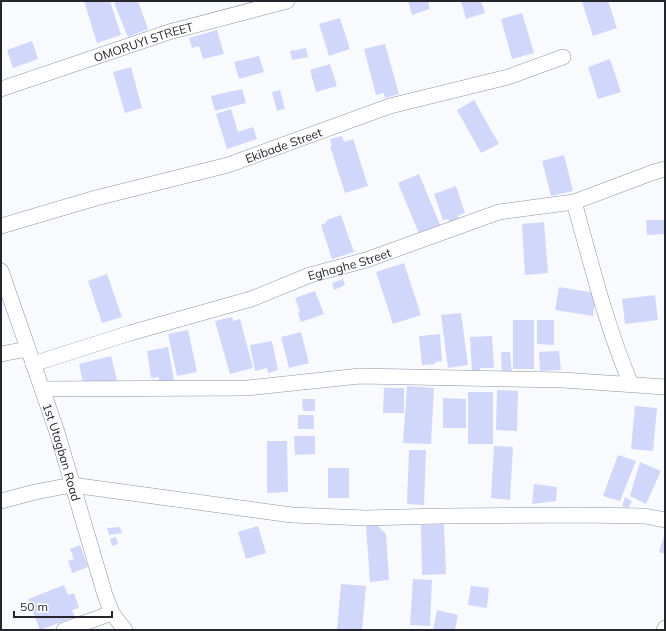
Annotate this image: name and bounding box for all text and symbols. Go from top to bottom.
street label: OMORUYI STREET [92,18,195,65]
street label: Ekibade Street [243,124,324,166]
street label: Eghaghe Street [306,244,393,283]
street label: 1st Utagban Road [40,401,84,503]
scale bar [14,593,112,619]
text: 50 m [20,599,48,614]

